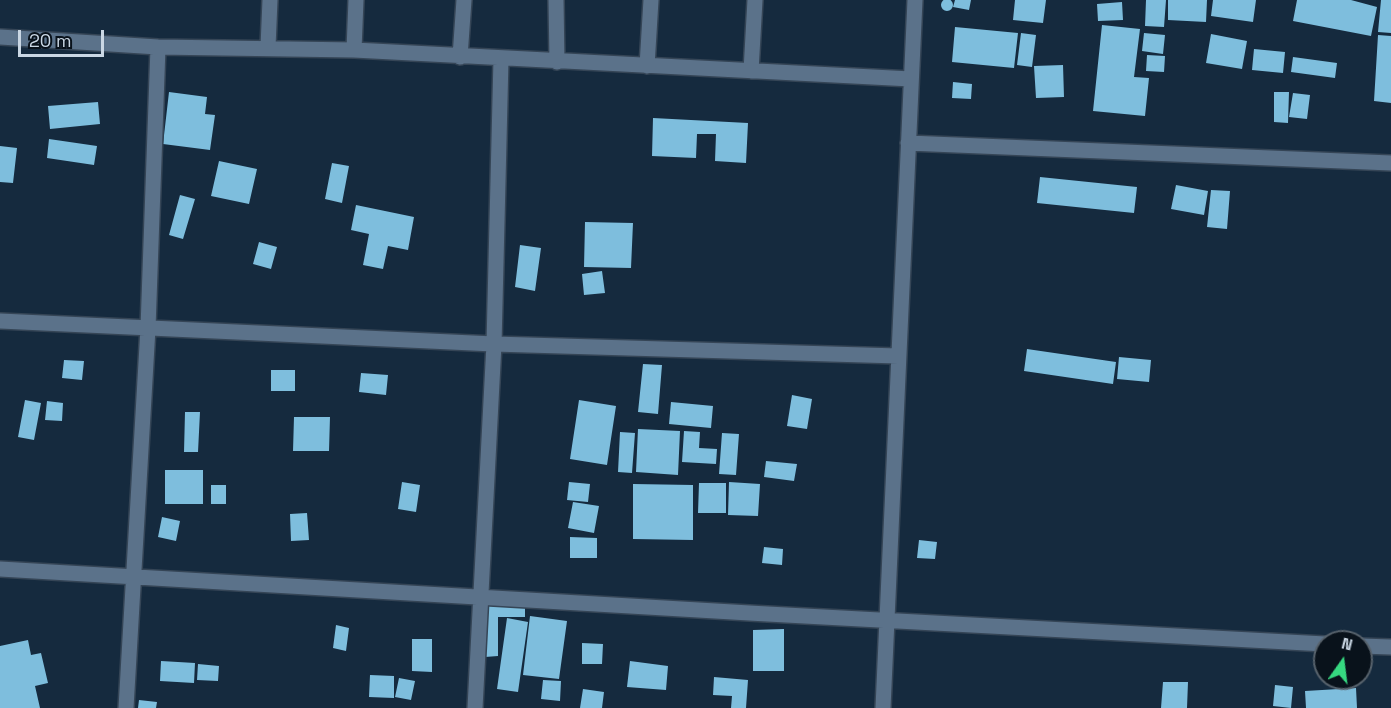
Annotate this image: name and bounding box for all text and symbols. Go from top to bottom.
scale bar [21,18,106,56]
text: 20 m [29,29,72,52]
north arrow [1313,630,1373,690]
text: N [1339,633,1355,655]

